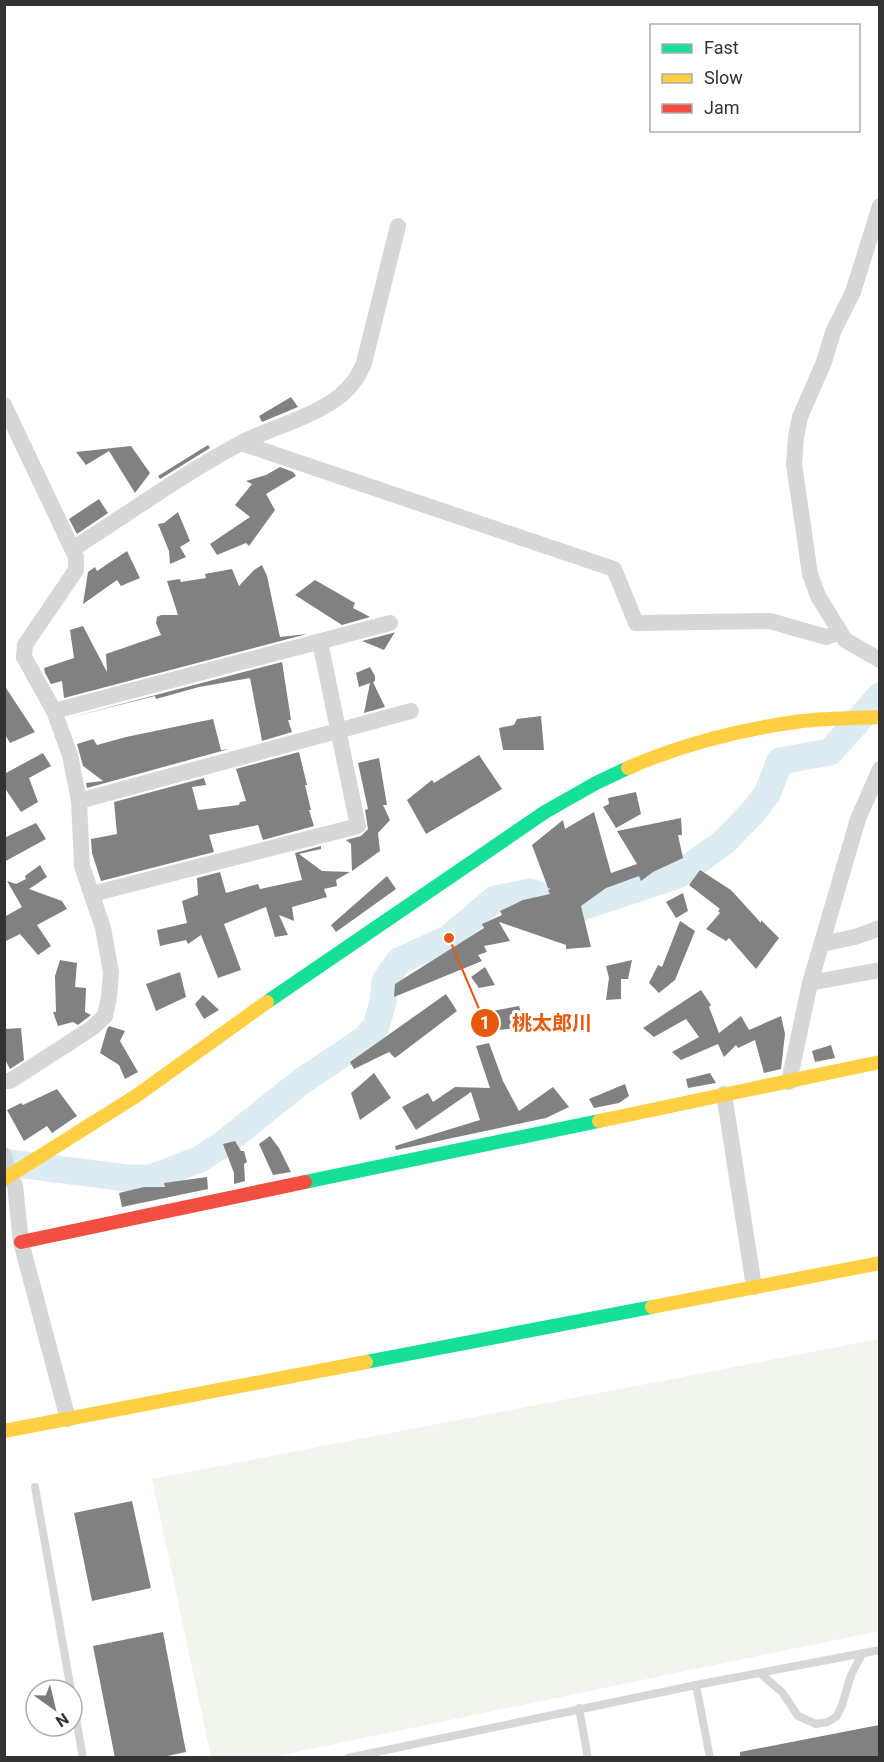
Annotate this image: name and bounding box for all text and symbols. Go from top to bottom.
legend [650,24,860,132]
text: Fast [704,37,739,58]
text: Slow [704,67,743,88]
text: Jam [704,97,740,118]
callout: 桃太郎川 [470,1004,604,1042]
text: 桃太郎川 [512,1011,592,1035]
text: 1 [480,1012,490,1033]
north arrow [24,1678,84,1738]
text: N [52,1709,72,1731]

